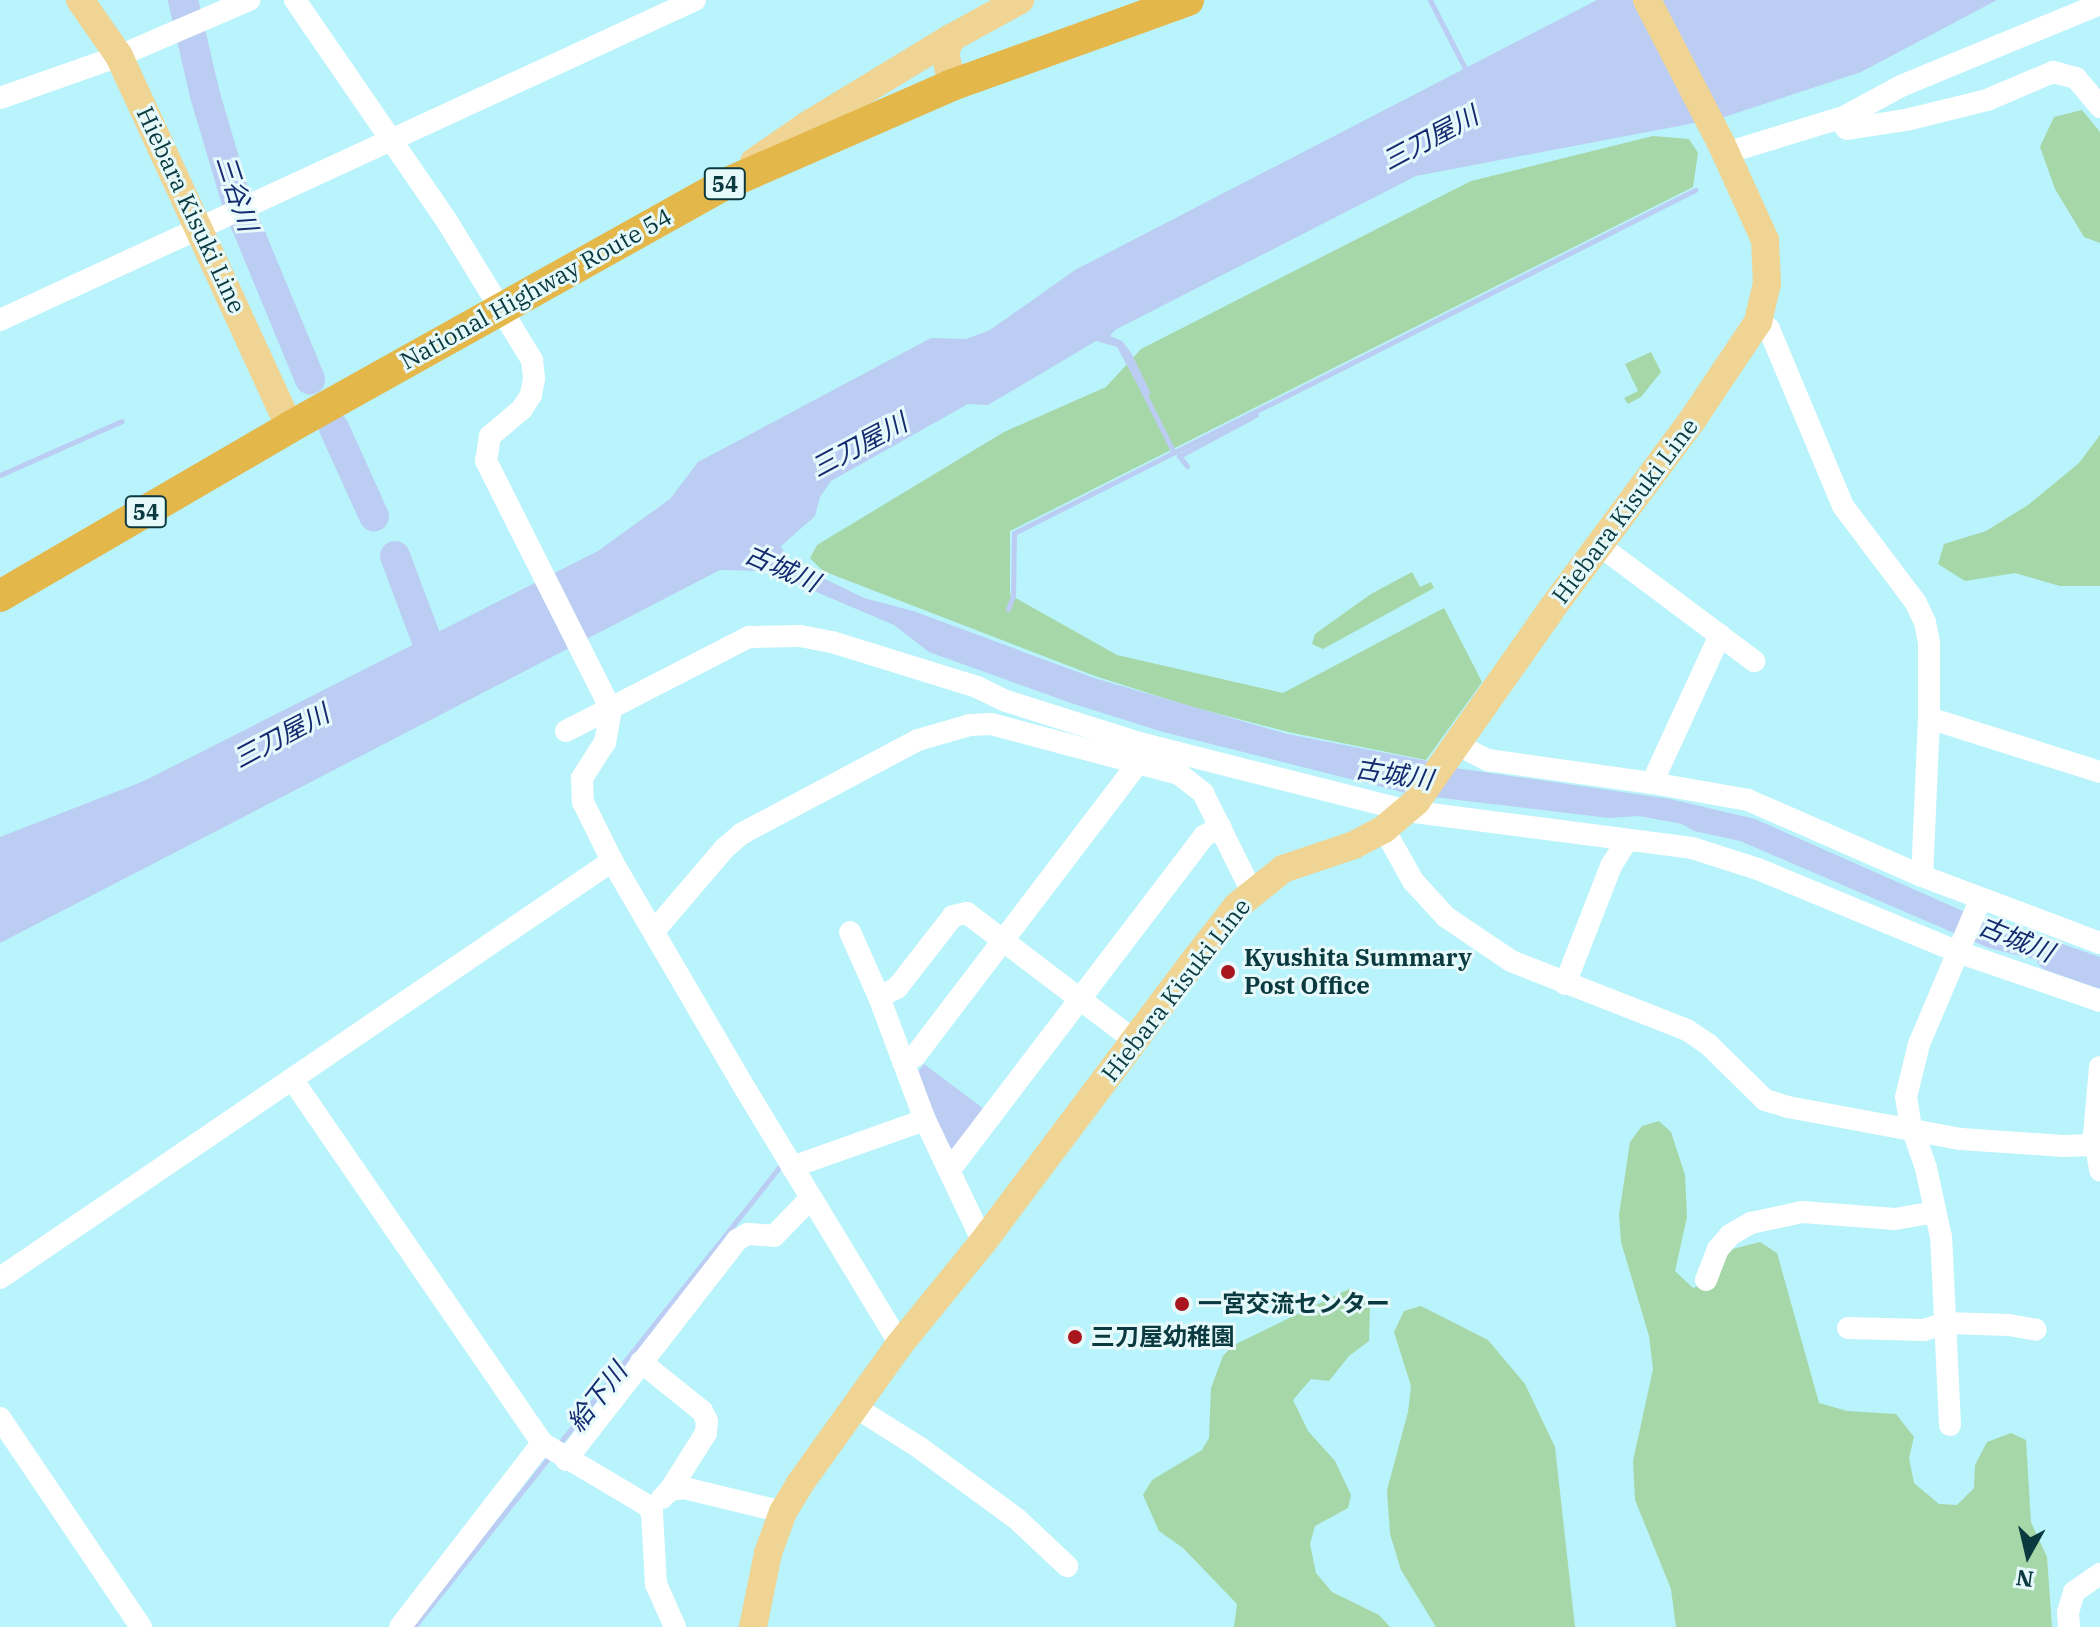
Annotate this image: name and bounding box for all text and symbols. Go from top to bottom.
water label: 三刀屋川 [1377,100,1483,176]
street label: Hiebara Kisuki Line [130,102,252,318]
water label: 三谷川 [210,151,264,235]
road number: 54 [703,166,747,202]
street label: National Highway Route 54 [395,202,677,376]
water label: 三刀屋川 [806,407,912,483]
street label: Hiebara Kisuki Line [1546,413,1704,609]
road number: 54 [124,494,168,530]
water label: 古城川 [740,538,824,598]
water label: 三刀屋川 [228,698,334,774]
water label: 古城川 [1353,752,1435,796]
street label: Hiebara Kisuki Line [1096,893,1256,1087]
water label: 古城川 [1974,910,2058,968]
place label: Kyushita Summary Post Office [1244,944,1472,1000]
marker: Kyushita Summary Post Office [1219,963,1237,981]
place label: 一宮交流センター [1198,1290,1390,1318]
marker: 一宮交流センター [1173,1295,1191,1313]
place label: 三刀屋幼稚園 [1091,1323,1235,1351]
marker: 三刀屋幼稚園 [1066,1328,1084,1346]
water label: 給下川 [561,1357,633,1437]
north arrow [1988,1515,2068,1595]
text: N [2014,1564,2035,1595]

